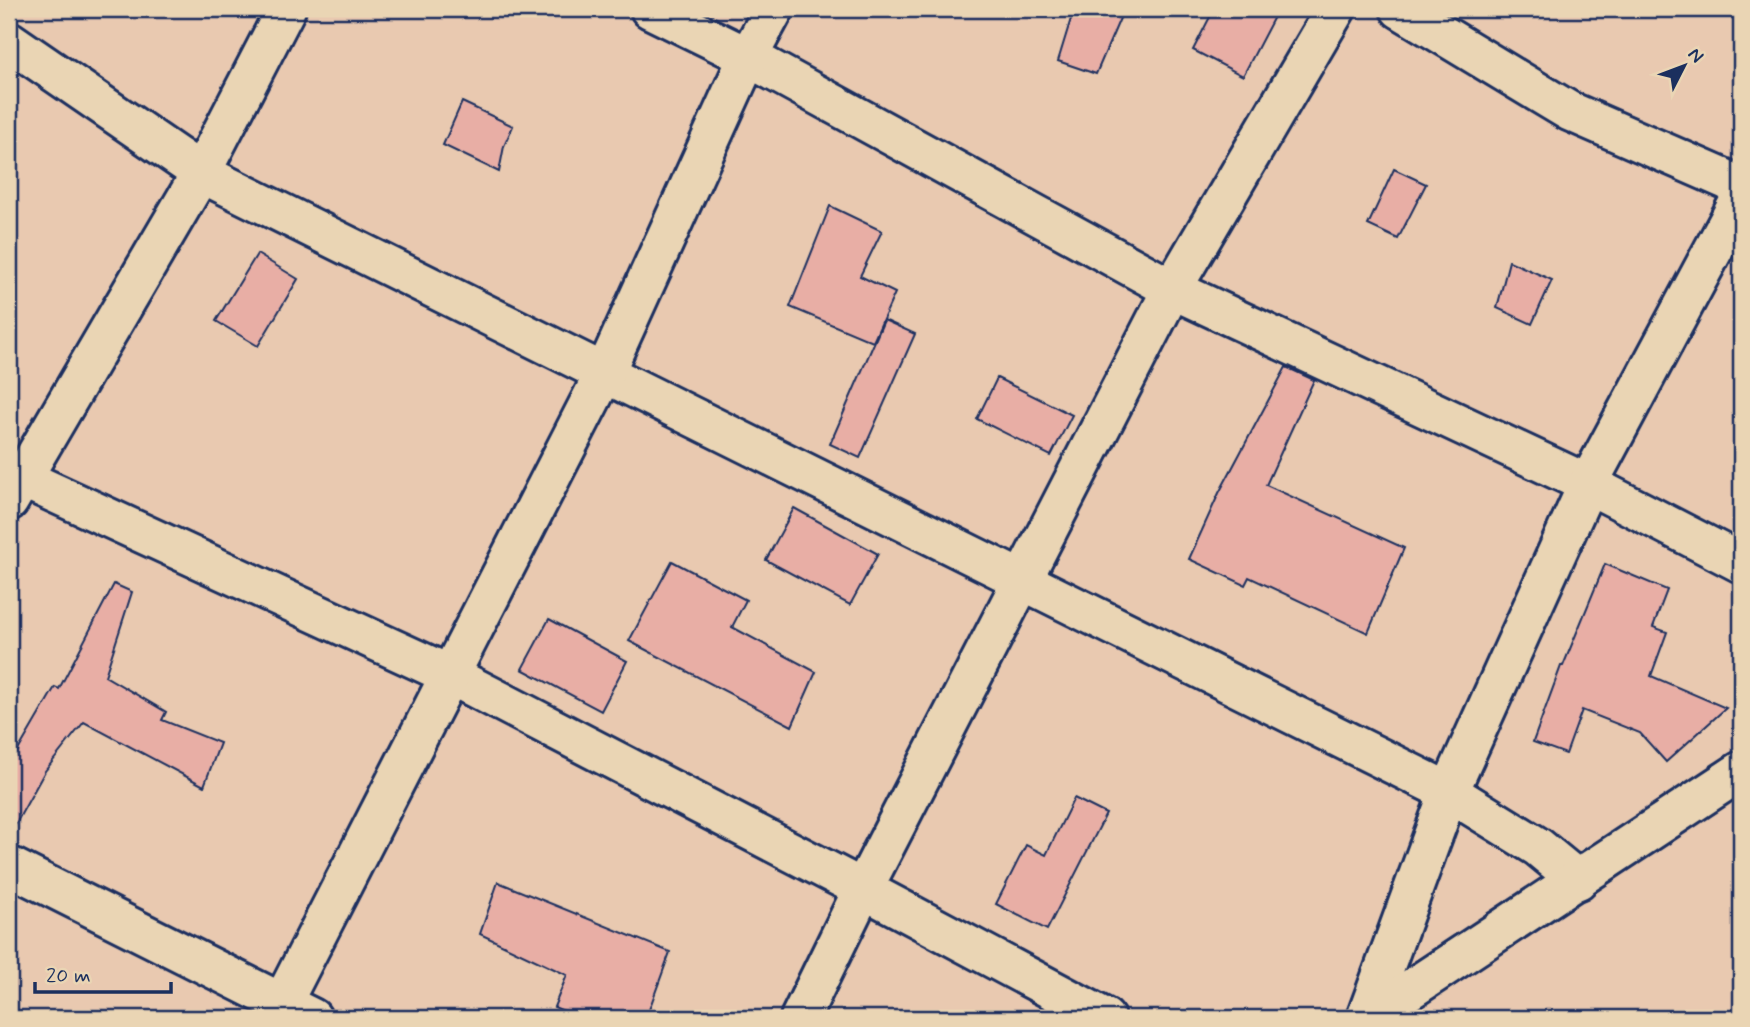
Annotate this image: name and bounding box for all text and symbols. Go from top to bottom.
north arrow [1648,32,1718,102]
text: N [1682,43,1709,69]
scale bar [35,950,172,994]
text: 20 m [46,962,91,990]

